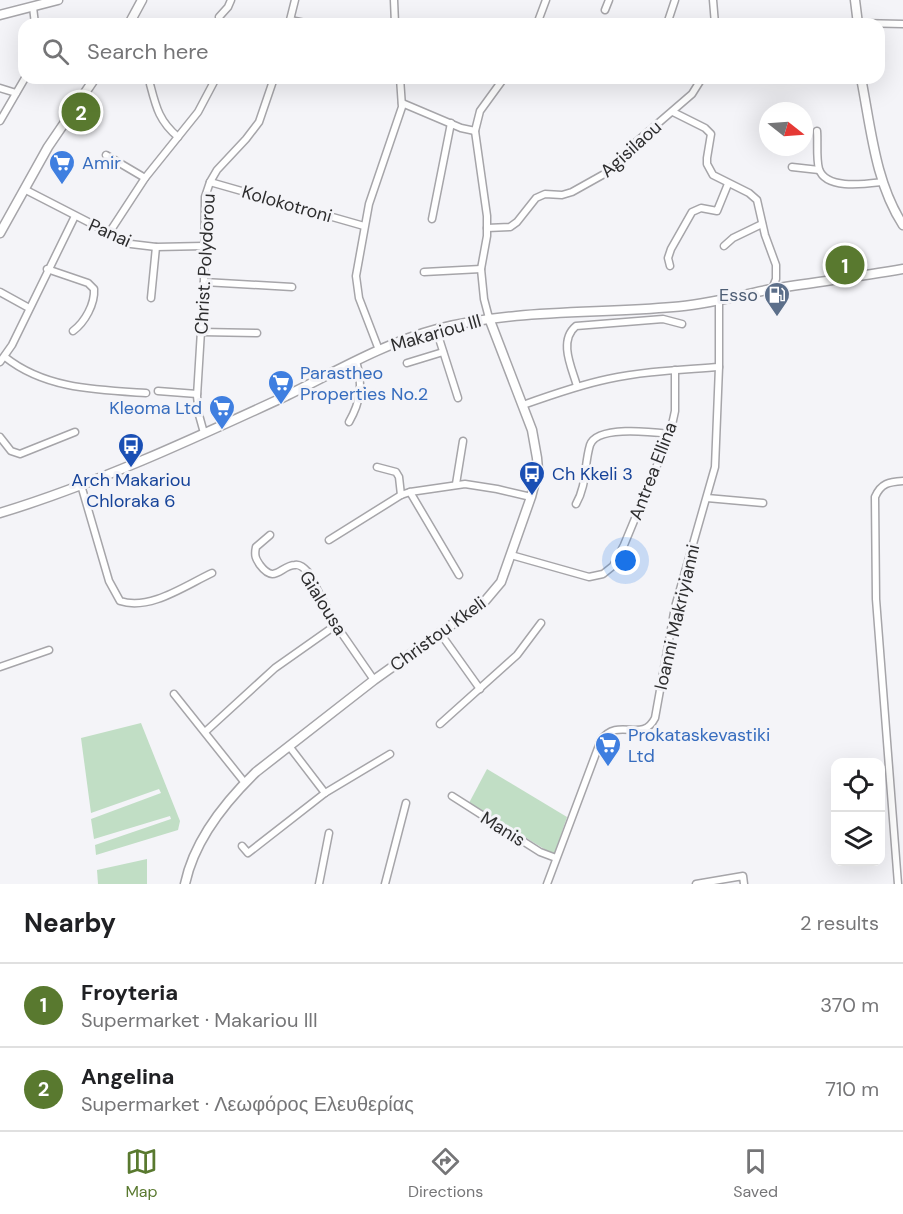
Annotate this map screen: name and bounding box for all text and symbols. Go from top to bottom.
search box [18,18,885,84]
icon: search [39,35,72,68]
text: Search here [87,37,208,66]
pin: 2 [62,90,100,134]
north arrow [759,102,813,156]
street label: Agisilaou [595,115,667,183]
supermarket icon: Amir [47,148,77,186]
place label: Amir [82,151,121,175]
street label: Kolokotroni [239,180,335,228]
street label: Christ. Polydorou [189,193,221,335]
street label: Panai [85,213,135,253]
pin: 1 [826,242,864,288]
fuel station icon: Esso [762,280,792,318]
place label: Esso [719,283,758,307]
street label: Makariou III [388,309,484,357]
place label: Parastheo Properties No.2 [300,361,428,406]
supermarket icon: Parastheo Properties No.2 [266,368,296,406]
supermarket icon: Kleoma Ltd [207,393,237,431]
place label: Kleoma Ltd [109,396,202,420]
street label: Antrea Ellina [623,419,683,523]
bus stop icon: Arch Makariou Chloraka 6 [116,431,146,469]
bus stop icon: Ch Kkeli 3 [517,459,547,497]
place label: Ch Kkeli 3 [552,462,633,486]
place label: Arch Makariou Chloraka 6 [71,468,191,513]
street label: Ioanni Makriyianni [649,542,705,692]
your location [611,546,640,575]
street label: Gialousa [294,566,352,640]
street label: Christou Kkeli [385,591,491,677]
place label: Prokataskevastiki Ltd [628,723,770,768]
supermarket icon: Prokataskevastiki Ltd [593,730,623,768]
map controls [831,758,885,866]
button: locate [831,758,885,812]
street label: Manis [476,806,530,852]
button: layers [831,812,885,866]
text: Nearby [24,906,116,940]
text: 2 results [800,910,879,936]
text: Froyteria [81,978,178,1007]
text: 1 [40,992,47,1018]
text: 370 m [820,992,879,1018]
text: Supermarket · Makariou III [81,1007,318,1033]
text: Angelina [81,1062,174,1091]
text: 2 [38,1076,49,1102]
text: 710 m [825,1076,879,1102]
text: Supermarket · Λεωφόρος Ελευθερίας [81,1091,414,1117]
tab: Map [125,1145,158,1202]
tab: Directions [408,1145,483,1202]
tab: Saved [733,1145,778,1202]

